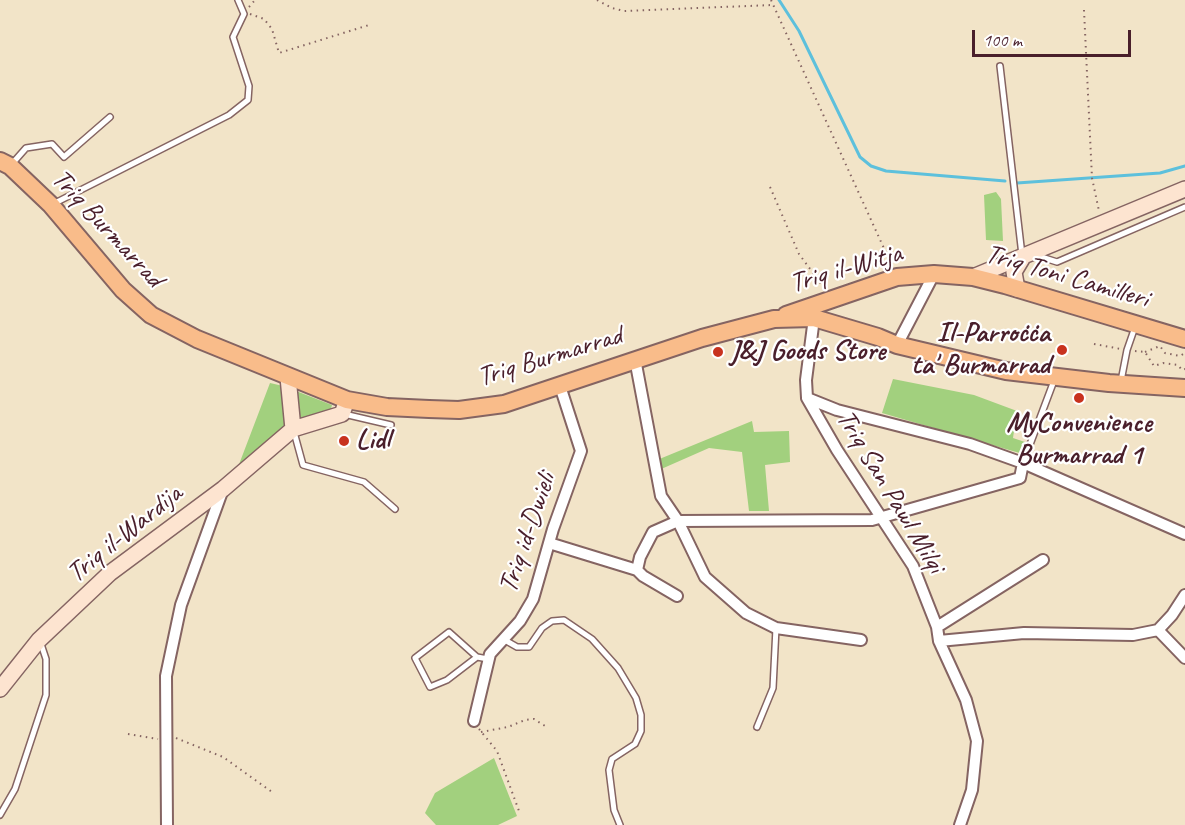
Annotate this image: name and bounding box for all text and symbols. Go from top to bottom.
scale bar [975,18,1134,56]
text: 100 m [983,29,1022,51]
street label: Triq Burmarrad [44,163,170,295]
street label: Triq il-Witja [786,237,906,301]
street label: Triq Toni Camilleri [981,238,1153,316]
place label: Il-Parroċċa ta' Burmarrad [911,317,1050,383]
street label: Triq Burmarrad [474,319,626,395]
place label: J&J Goods Store [730,335,885,369]
marker: Il-Parroċċa ta' Burmarrad [1055,343,1069,357]
marker: J&J Goods Store [711,345,725,359]
marker: MyConvenience Burmarrad 1 [1072,391,1086,405]
street label: Triq San Pawl Milqi [828,404,952,580]
place label: MyConvenience Burmarrad 1 [1006,407,1152,473]
place label: Lidl [356,424,390,458]
marker: Lidl [337,434,351,448]
street label: Triq id-Dwieli [492,469,564,597]
street label: Triq il-Wardija [61,477,189,591]

